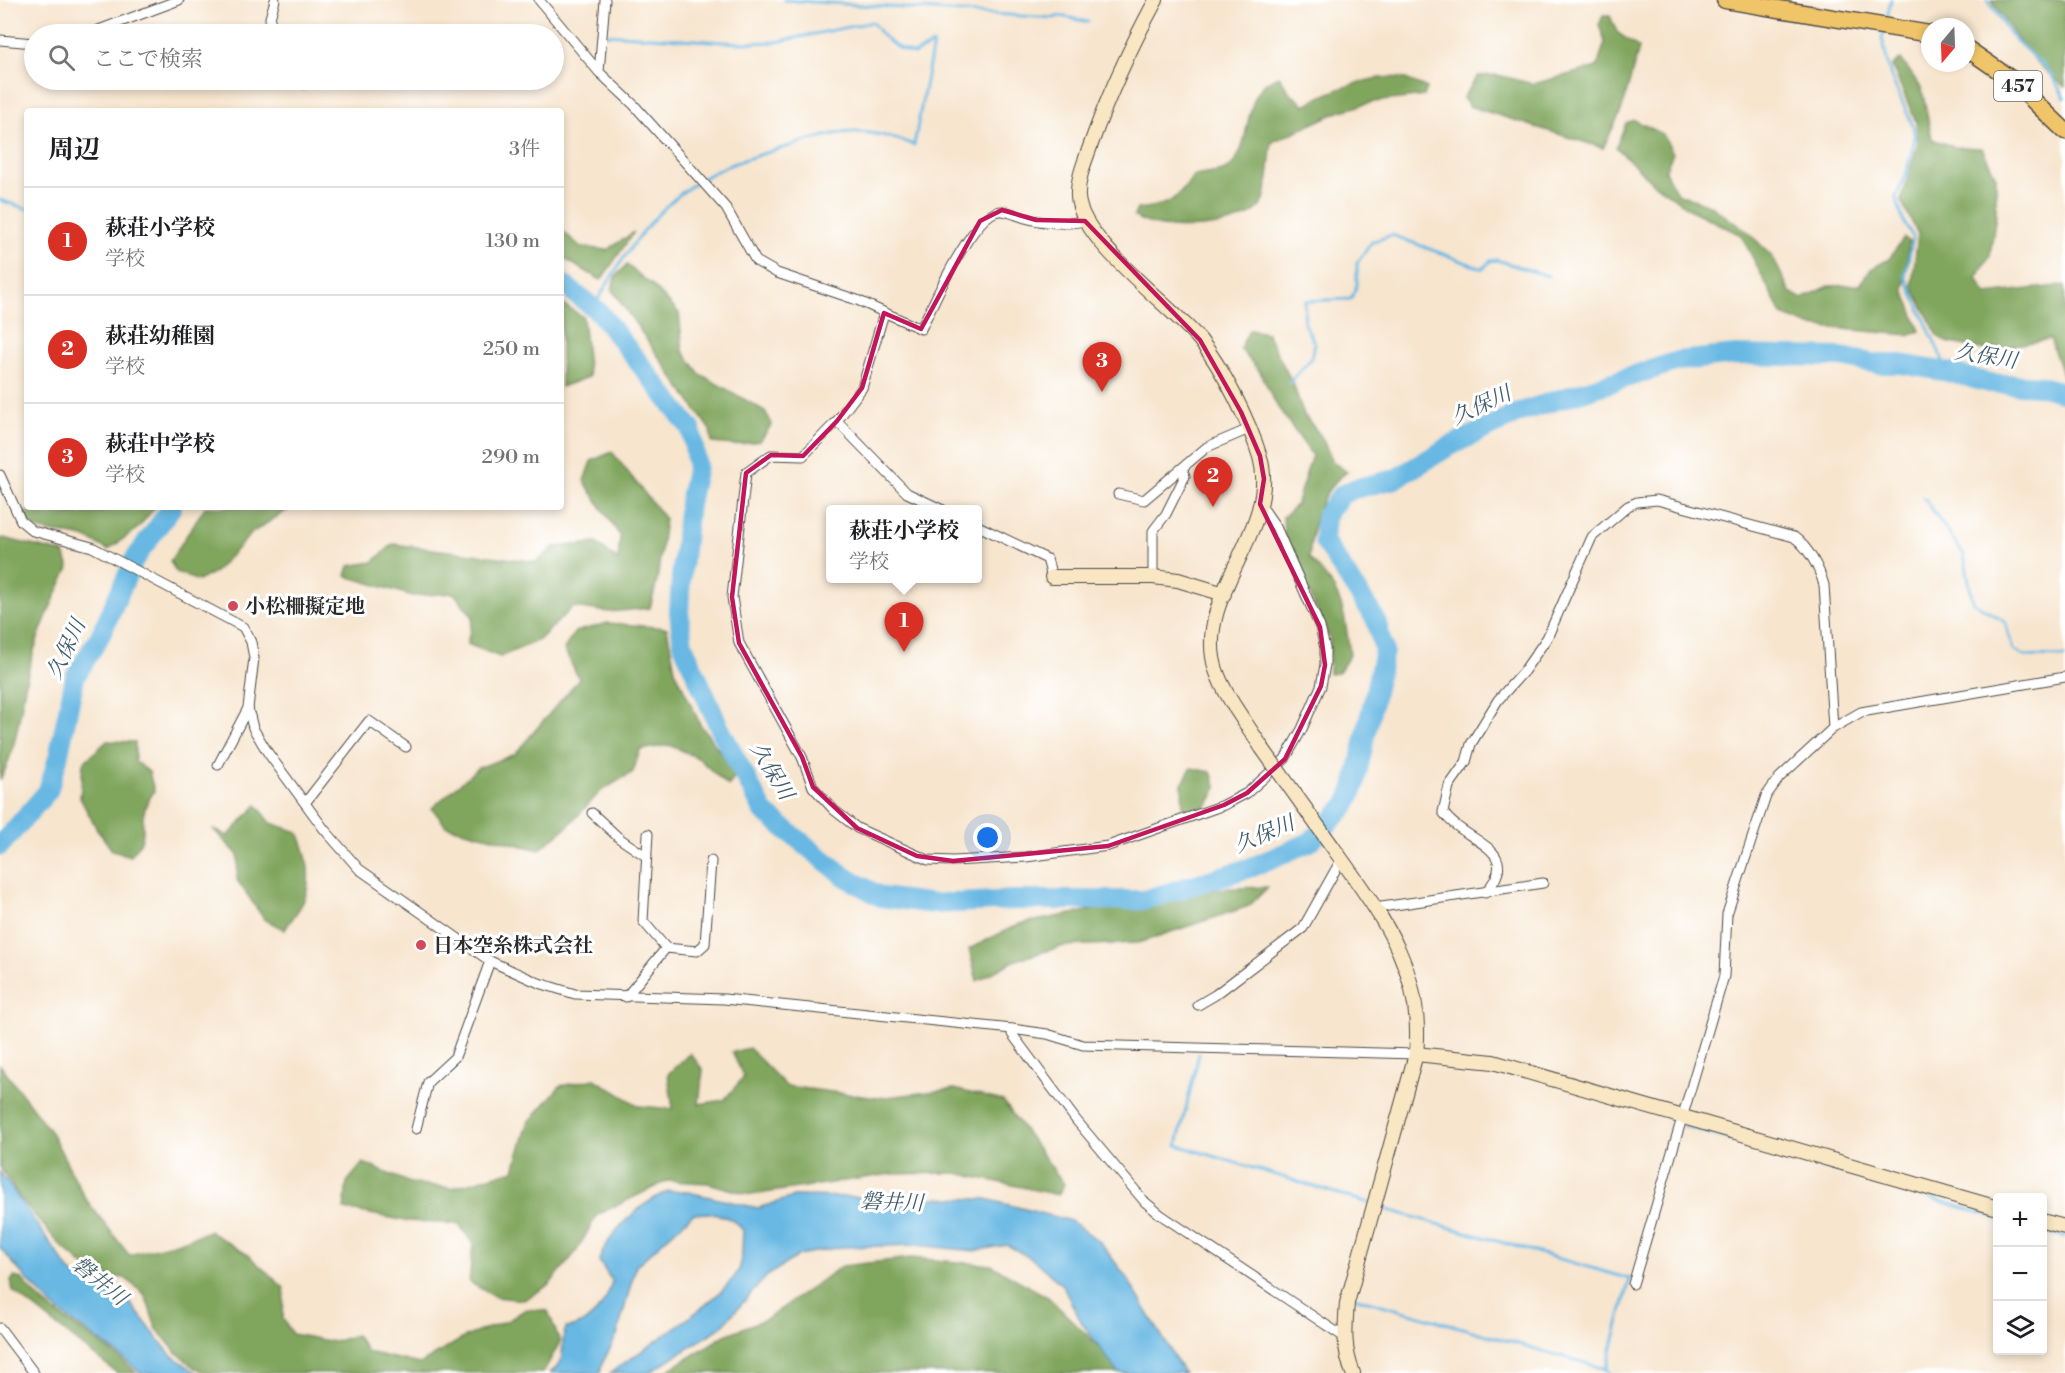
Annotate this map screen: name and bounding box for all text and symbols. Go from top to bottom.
north arrow [1921,18,1975,72]
search box [24,24,564,90]
icon: search [45,41,78,74]
text: ここで検索 [93,46,203,73]
road number: 457 [1994,71,2042,101]
text: 周辺 [48,134,100,166]
text: 3件 [509,137,540,162]
text: 萩荘小学校 [105,215,215,242]
text: 1 [63,229,72,254]
text: 130 m [485,229,540,254]
text: 学校 [105,247,145,272]
text: 萩荘幼稚園 [105,323,215,350]
text: 2 [61,337,74,362]
text: 250 m [483,337,540,362]
water label: 久保川 [1953,339,2021,375]
pin: 3 [1082,342,1122,392]
text: 学校 [105,355,145,380]
water label: 久保川 [1447,380,1517,431]
text: 萩荘中学校 [105,431,215,458]
text: 3 [61,445,74,470]
text: 290 m [482,445,540,470]
pin: 2 [1194,458,1232,507]
text: 学校 [105,463,145,488]
popup [826,505,982,583]
text: 萩荘小学校 [849,518,959,545]
text: 学校 [849,550,889,575]
place label: 小松柵擬定地 [245,595,365,620]
marker: 小松柵擬定地 [226,599,240,613]
pin: 1 [884,602,924,652]
water label: 久保川 [42,614,93,683]
water label: 久保川 [744,738,800,807]
water label: 久保川 [1230,810,1300,859]
your location [973,823,1002,852]
place label: 日本空糸株式会社 [433,934,593,959]
marker: 日本空糸株式会社 [414,938,428,952]
water label: 磐井川 [860,1189,926,1217]
map controls [1993,1193,2047,1355]
button: + [1993,1193,2047,1247]
button: − [1993,1247,2047,1301]
water label: 磐井川 [67,1252,134,1313]
button: layers [1993,1301,2047,1355]

